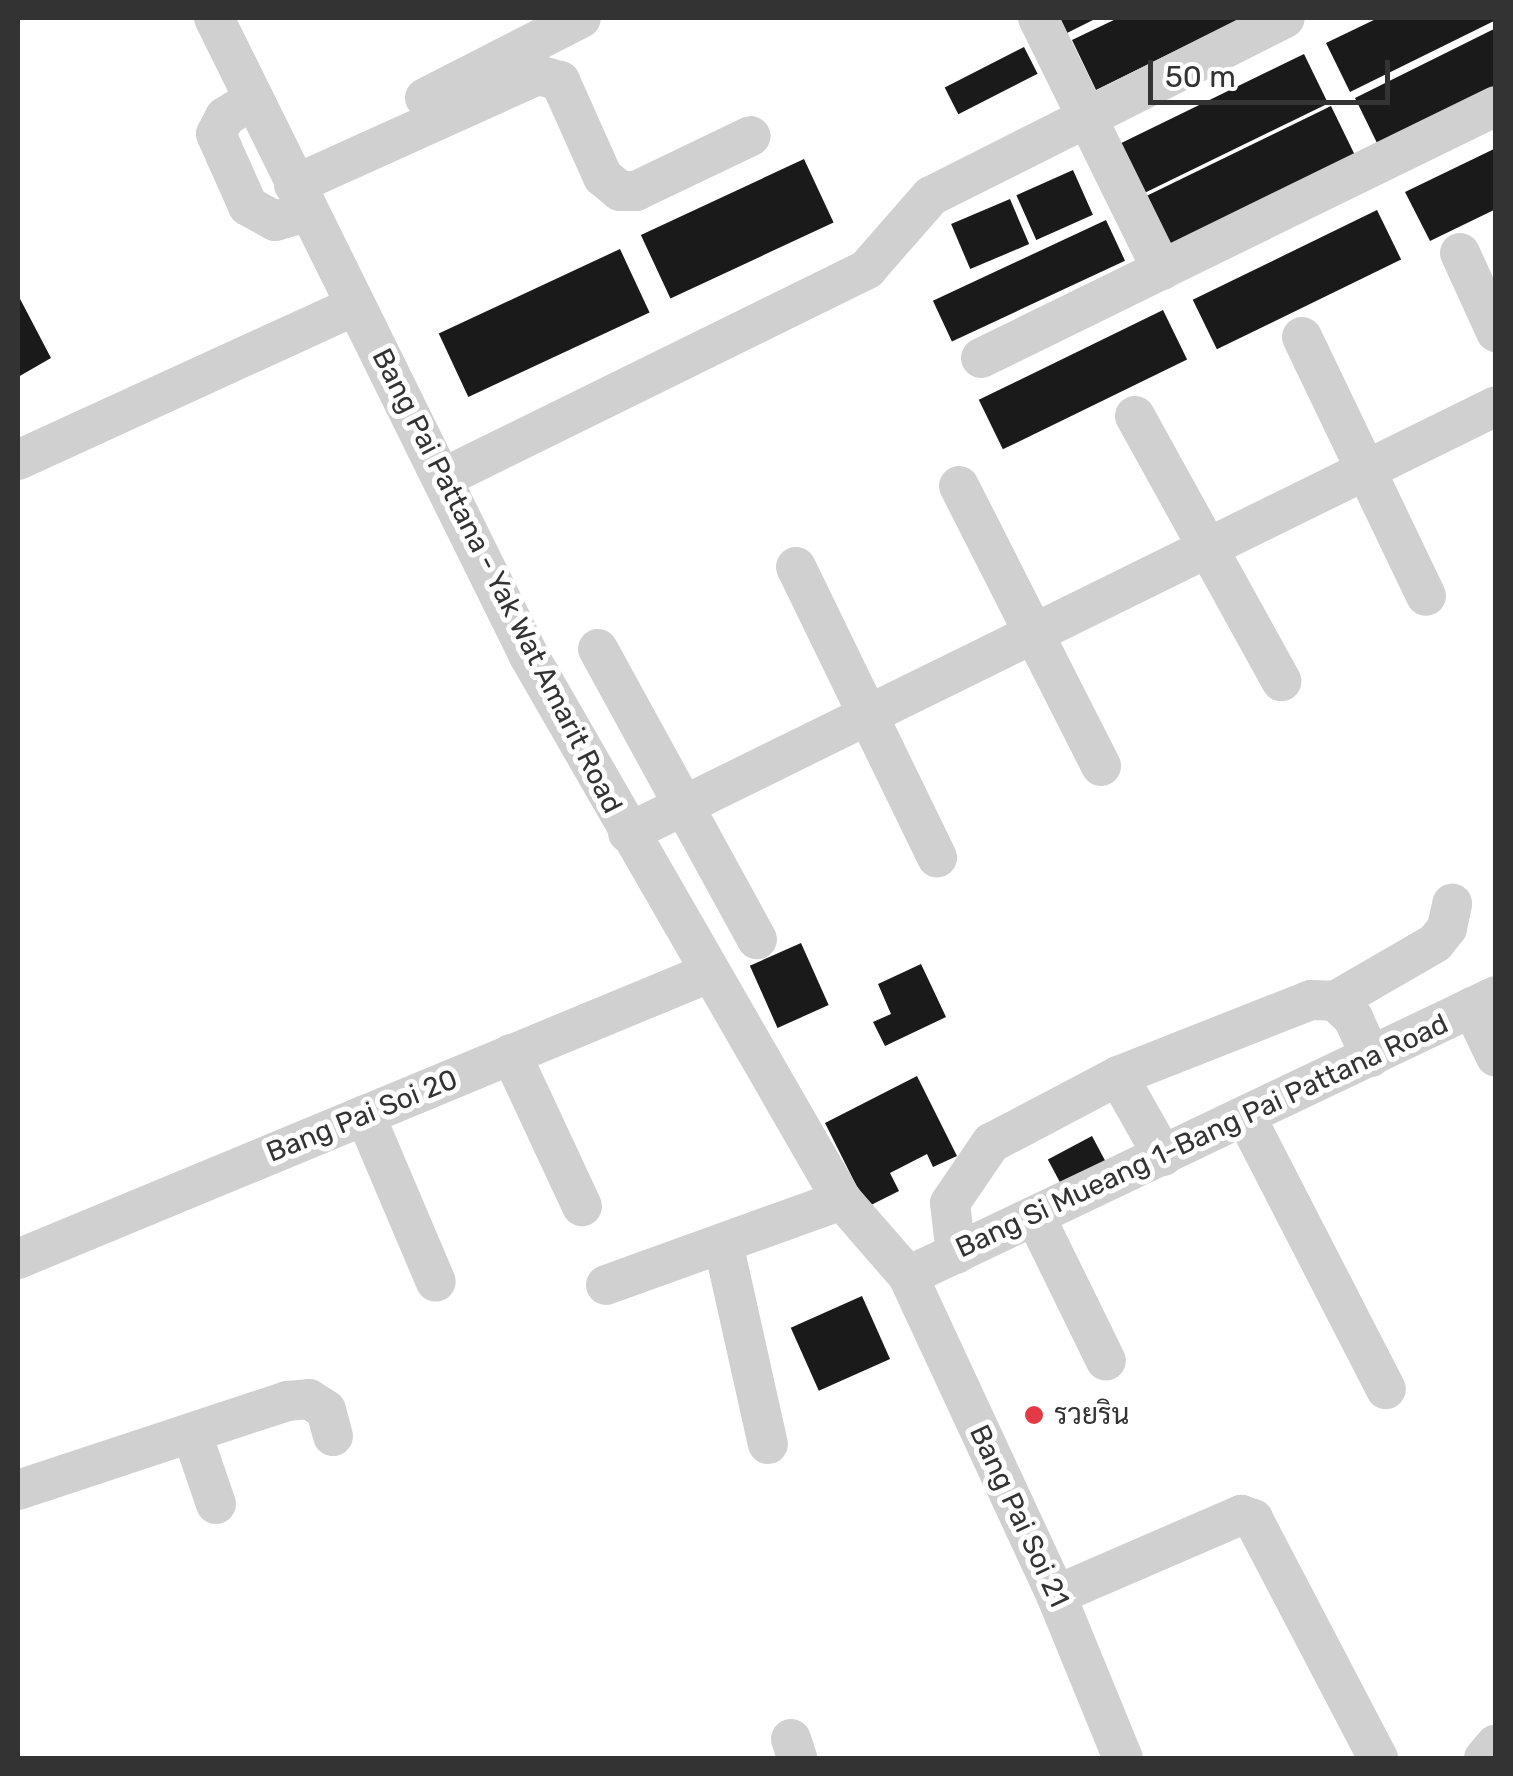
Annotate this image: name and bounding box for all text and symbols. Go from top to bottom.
scale bar [1153,40,1396,102]
text: 50 m [1165,59,1236,95]
street label: Bang Pai Pattana - Yak Wat Amarit Road [364,342,630,820]
street label: Bang Si Mueang 1-Bang Pai Pattana Road [950,1007,1454,1265]
street label: Bang Pai Soi 20 [262,1062,462,1170]
place label: รวยริน [1054,1398,1129,1432]
marker: รวยริน [1023,1404,1045,1426]
street label: Bang Pai Soi 21 [962,1420,1076,1612]

